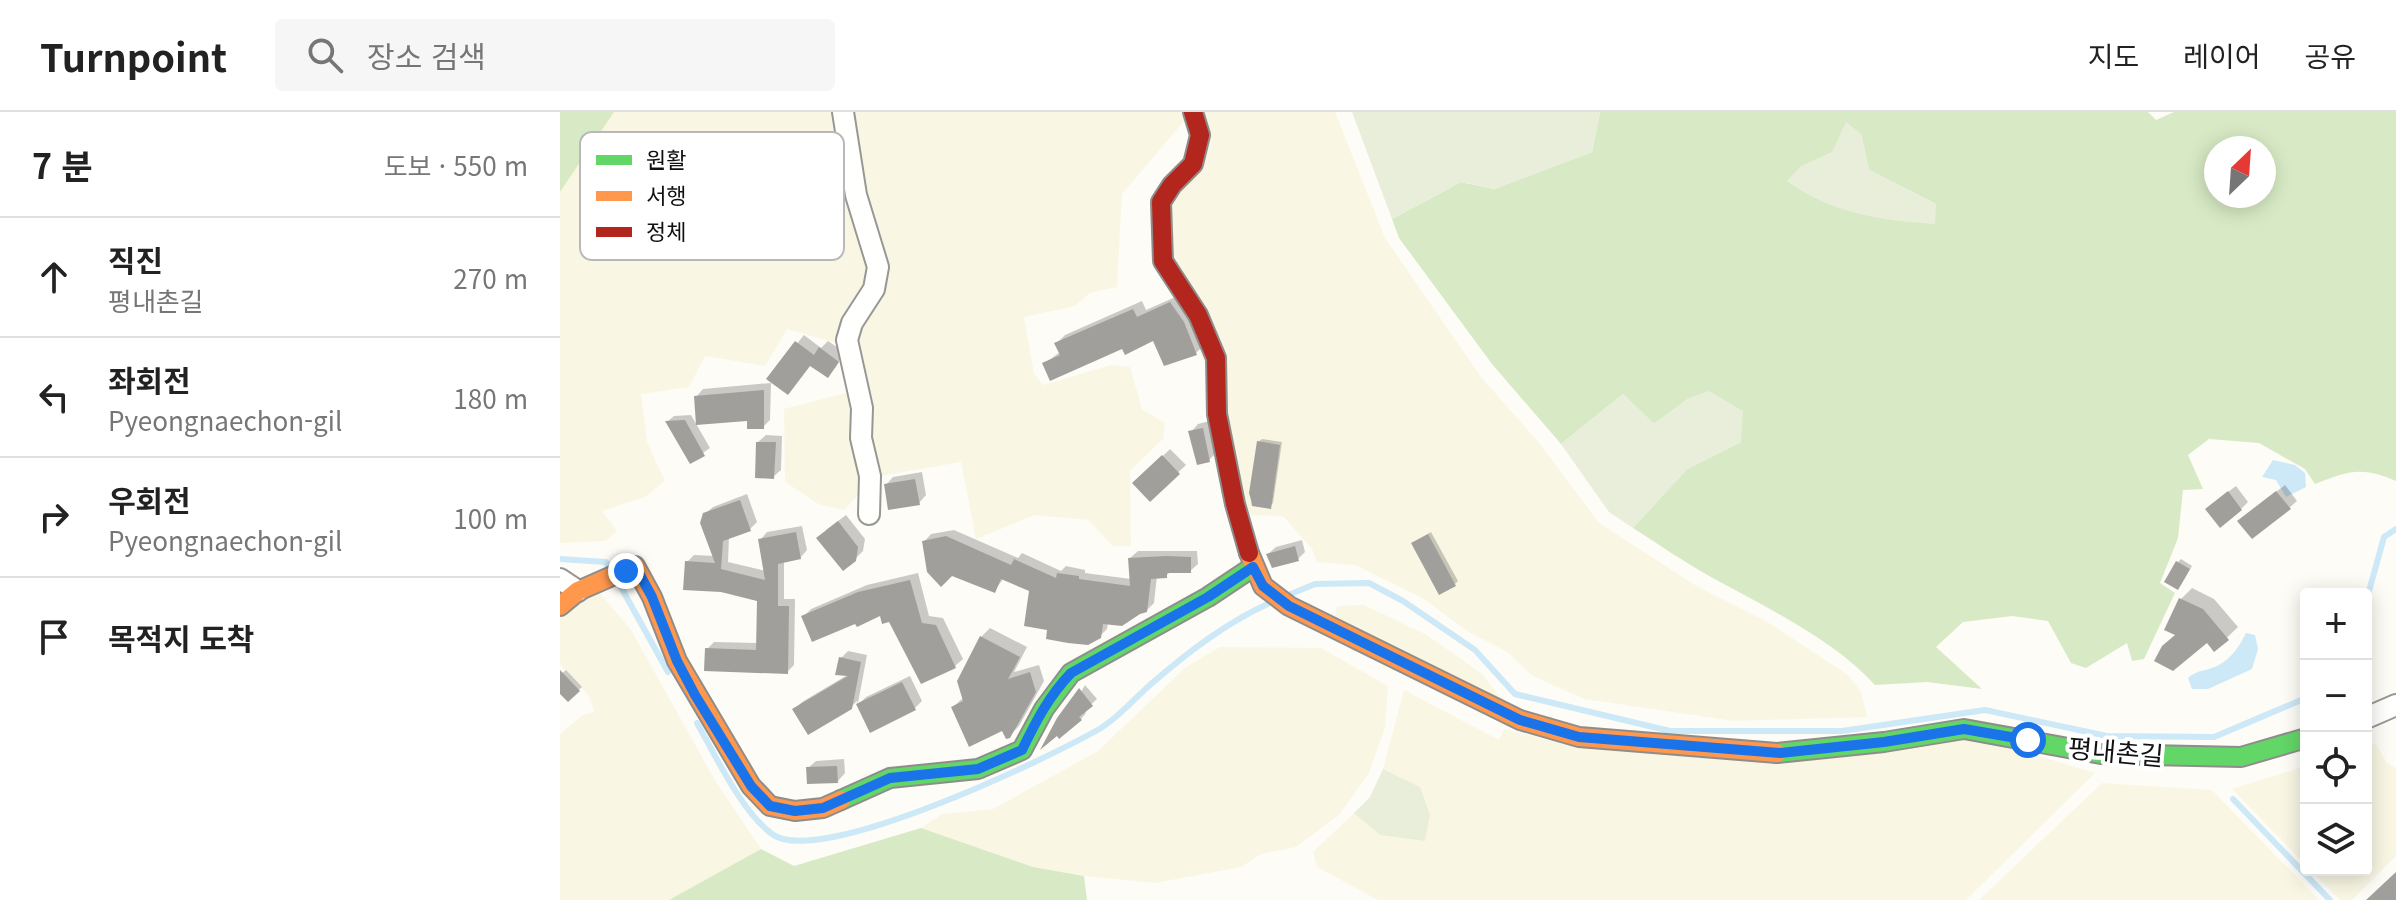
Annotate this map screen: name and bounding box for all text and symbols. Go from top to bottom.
search box [275,19,835,91]
text: Turnpoint [40,28,227,83]
icon: search [303,33,347,77]
text: 장소 검색 [367,33,486,77]
text: 지도 [2088,35,2139,75]
text: 레이어 [2183,35,2260,75]
text: 공유 [2304,35,2356,75]
legend [580,132,844,260]
north arrow [2204,136,2276,208]
text: 7 분 [32,140,93,189]
text: 원활 [646,142,686,174]
text: 도보 · 550 m [384,146,528,183]
text: 서행 [646,178,686,210]
text: 정체 [646,214,686,246]
text: 직진 [108,237,163,281]
icon: ahead [32,255,76,299]
text: 270 m [453,259,528,296]
text: 평내촌길 [108,281,204,318]
text: 좌회전 [108,357,191,401]
icon: left [32,375,76,419]
text: 180 m [453,379,528,416]
text: Pyeongnaechon-gil [108,401,342,438]
text: 우회전 [108,477,191,521]
icon: right [32,495,76,539]
text: 100 m [453,499,528,536]
text: Pyeongnaechon-gil [108,521,342,558]
route end [608,553,644,589]
map controls [2300,588,2372,876]
button: + [2300,588,2372,660]
icon: arrive [32,615,76,659]
text: 목적지 도착 [108,615,254,659]
button: − [2300,660,2372,732]
route start [2010,722,2046,758]
street label: 평내촌길 [2067,727,2165,773]
button: locate [2300,732,2372,804]
button: layers [2300,804,2372,876]

